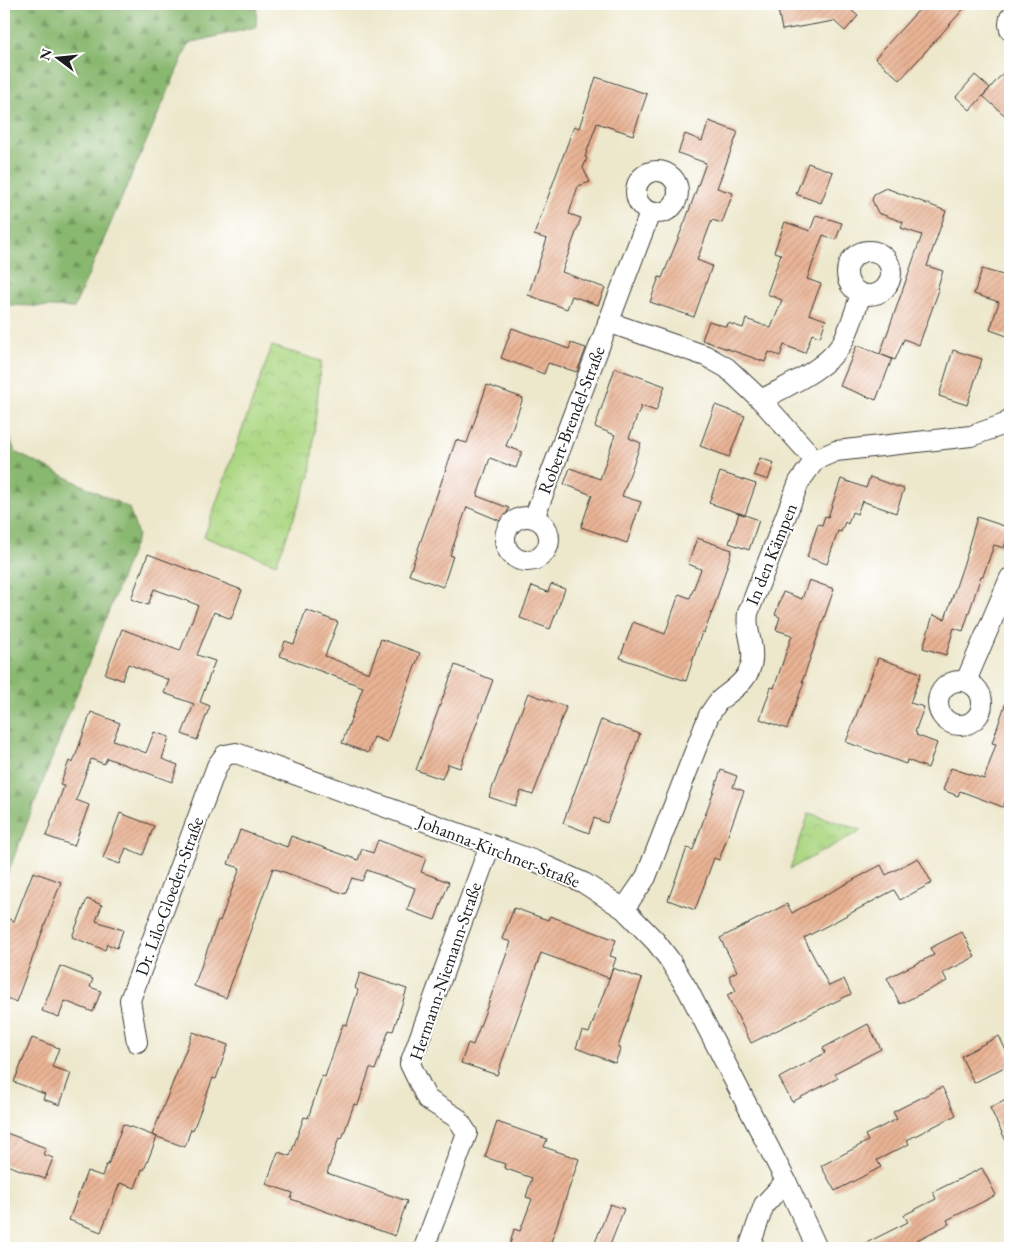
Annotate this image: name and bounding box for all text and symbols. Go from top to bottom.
north arrow [32,32,82,82]
text: N [35,46,56,62]
street label: Robert-Brendel-Straße [532,343,610,497]
street label: In den Kämpen [740,499,802,608]
street label: Johanna-Kirchner-Straße [413,809,584,893]
street label: Dr. Lilo-Gloeden-Straße [130,813,208,979]
street label: Hermann-Niemann-Straße [404,879,486,1063]

